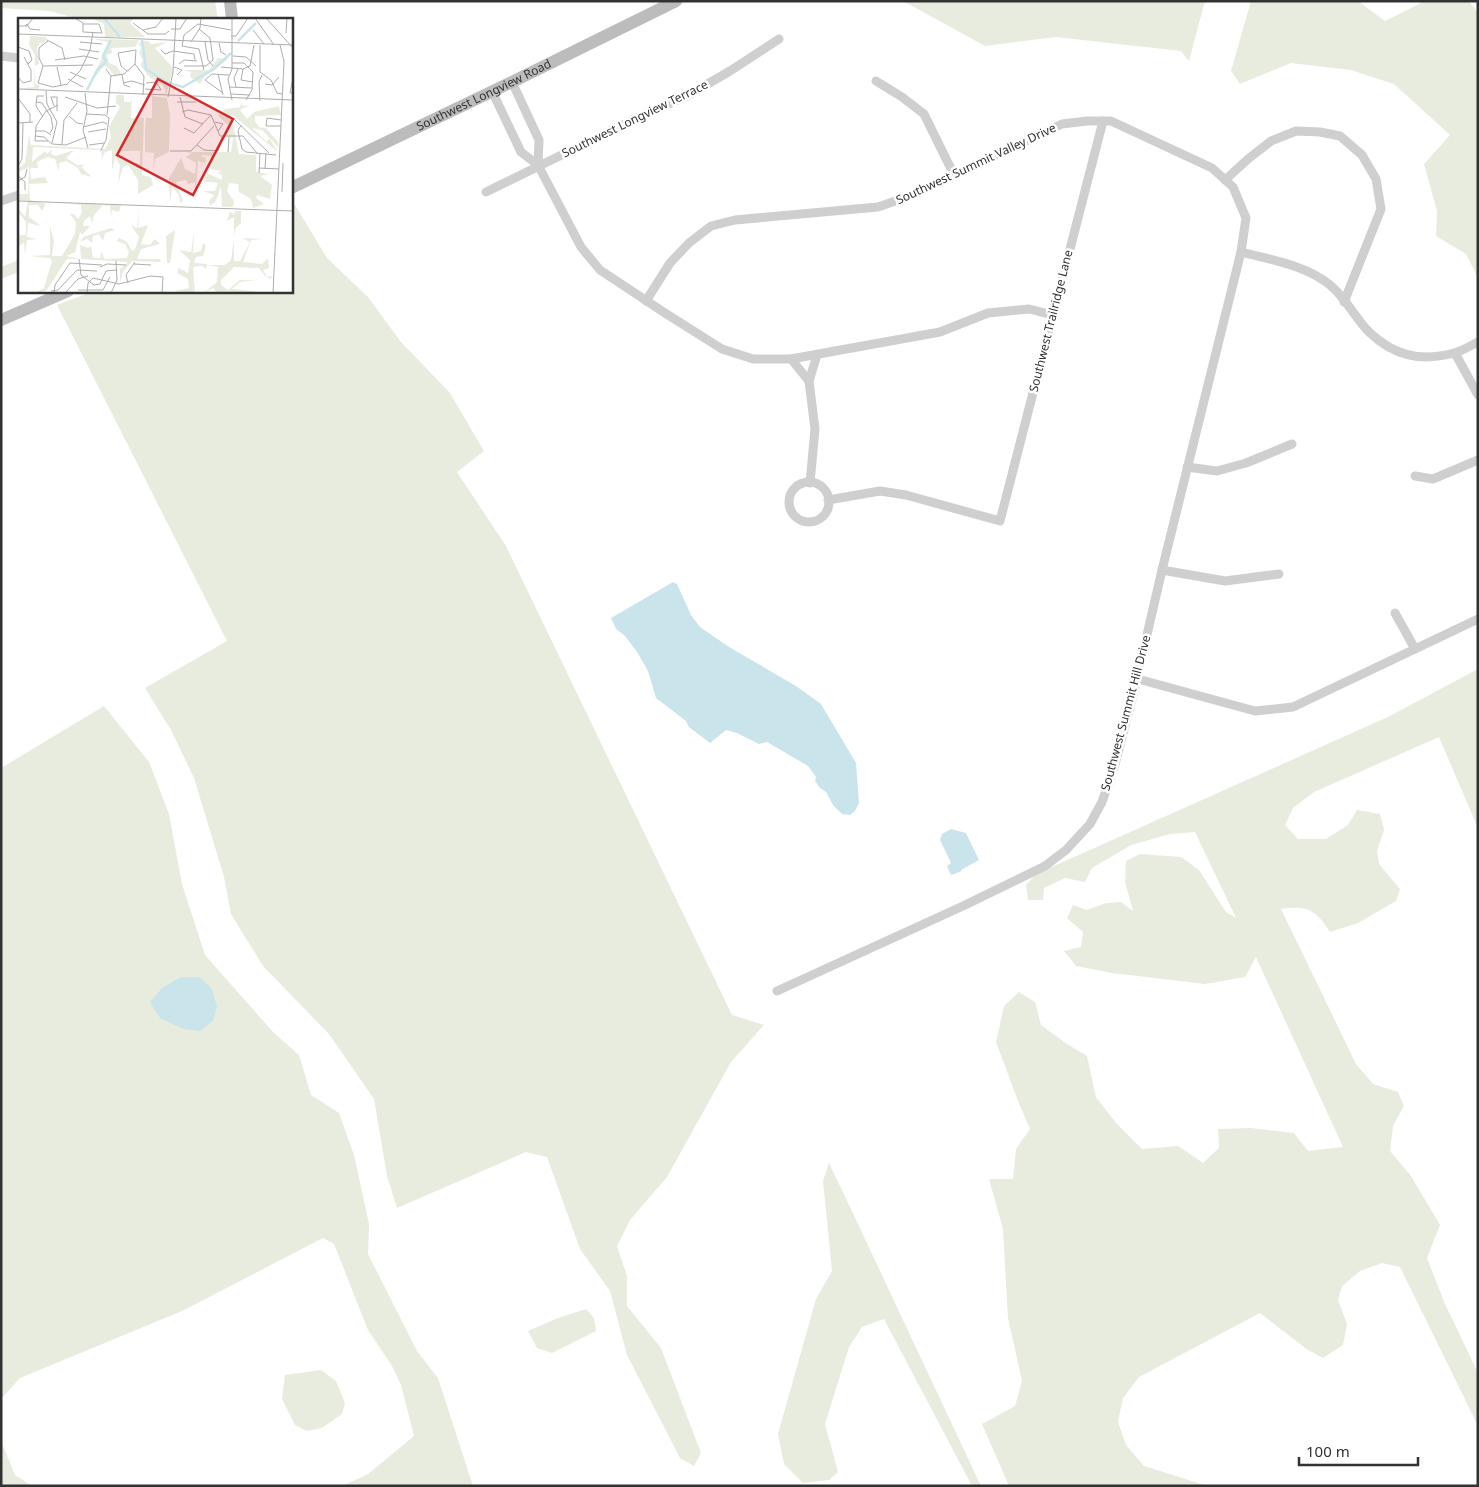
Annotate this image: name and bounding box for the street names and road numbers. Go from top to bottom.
street label: Southwest Longview Road [413,55,554,135]
street label: Southwest Longview Terrace [559,76,711,161]
street label: Southwest Summit Valley Drive [893,119,1059,208]
street label: Southwest Trailridge Lane [1025,248,1076,394]
street label: Southwest Summit Hill Drive [1097,633,1155,793]

